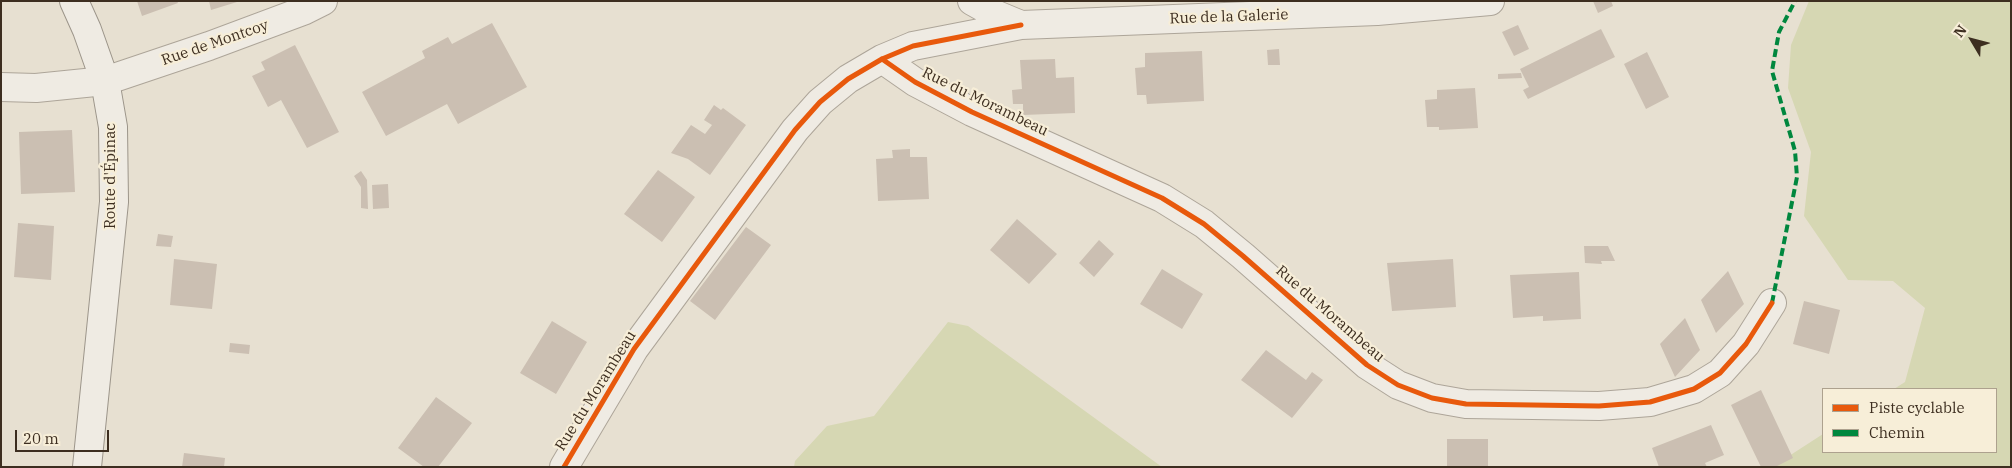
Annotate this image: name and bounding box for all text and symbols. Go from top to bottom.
street label: Rue de la Galerie [1169,6,1289,28]
north arrow [1947,15,1997,65]
street label: Rue de Montcoy [159,16,271,70]
text: N [1949,21,1971,41]
street label: Rue du Morambeau [919,64,1051,140]
street label: Route d'Épinac [102,123,120,229]
street label: Rue du Morambeau [1272,262,1388,366]
street label: Rue du Morambeau [552,328,640,454]
legend [1822,388,1997,453]
text: Piste cyclable [1869,398,1965,417]
scale bar [18,420,111,452]
text: Chemin [1869,423,1925,442]
text: 20 m [23,429,59,448]

